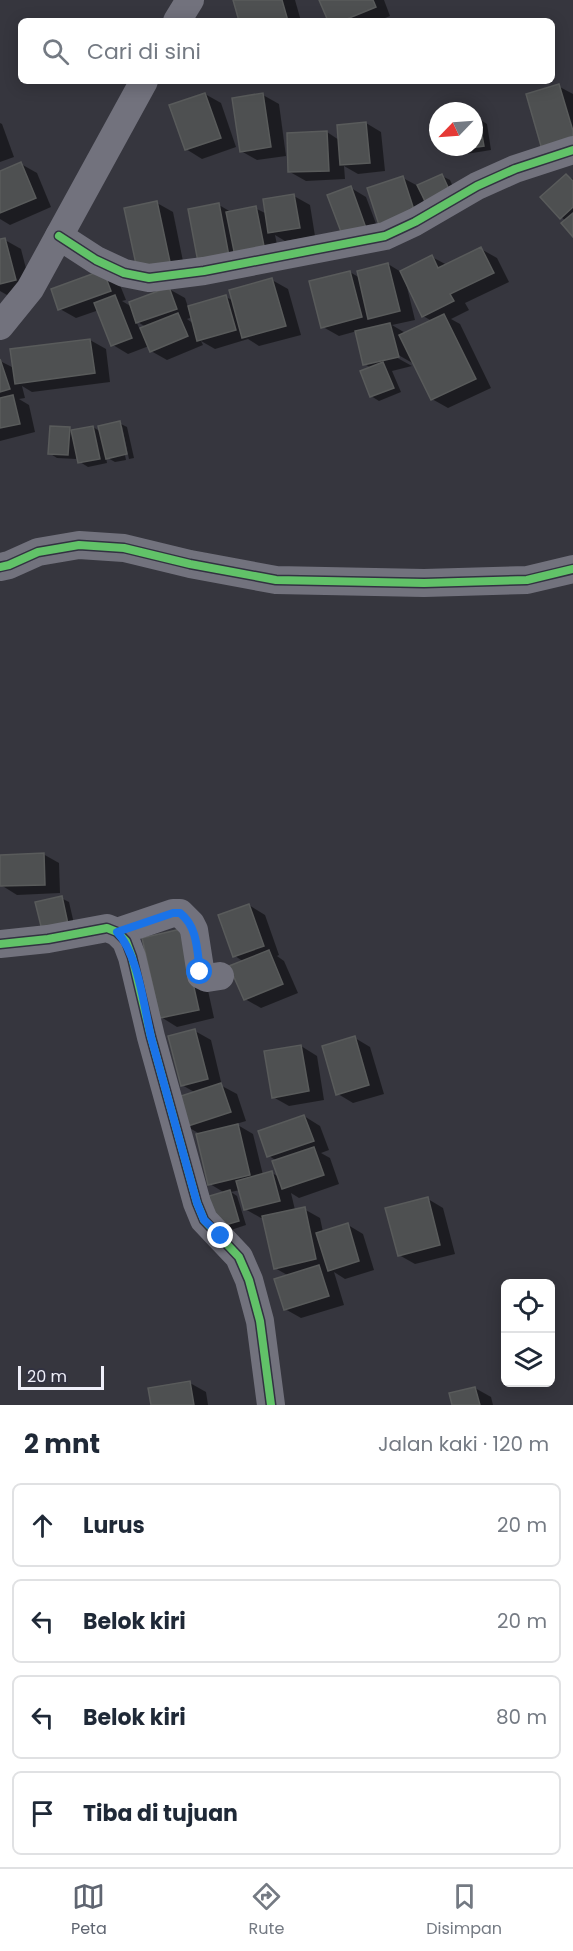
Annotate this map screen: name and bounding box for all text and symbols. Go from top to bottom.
search box [18,18,555,84]
icon: search [39,35,72,68]
text: Cari di sini [87,36,201,67]
north arrow [429,102,483,156]
route start [186,958,212,984]
route end [207,1222,233,1248]
map controls [501,1279,555,1387]
button: locate [501,1279,555,1333]
button: layers [501,1333,555,1387]
scale bar [18,1363,104,1390]
text: 20 m [27,1365,67,1388]
text: 2 mnt [24,1426,100,1462]
text: Jalan kaki · 120 m [378,1430,549,1458]
icon: ahead [26,1509,59,1542]
text: Lurus [83,1510,145,1541]
text: 20 m [497,1511,547,1539]
icon: left [26,1605,59,1638]
text: Belok kiri [83,1606,186,1637]
text: 20 m [497,1607,547,1635]
icon: left [26,1701,59,1734]
text: Belok kiri [83,1702,186,1733]
text: 80 m [496,1703,547,1731]
icon: arrive [26,1797,59,1830]
text: Tiba di tujuan [83,1798,238,1829]
tab: Peta [71,1880,107,1941]
tab: Rute [249,1880,284,1941]
tab: Disimpan [426,1880,502,1941]

